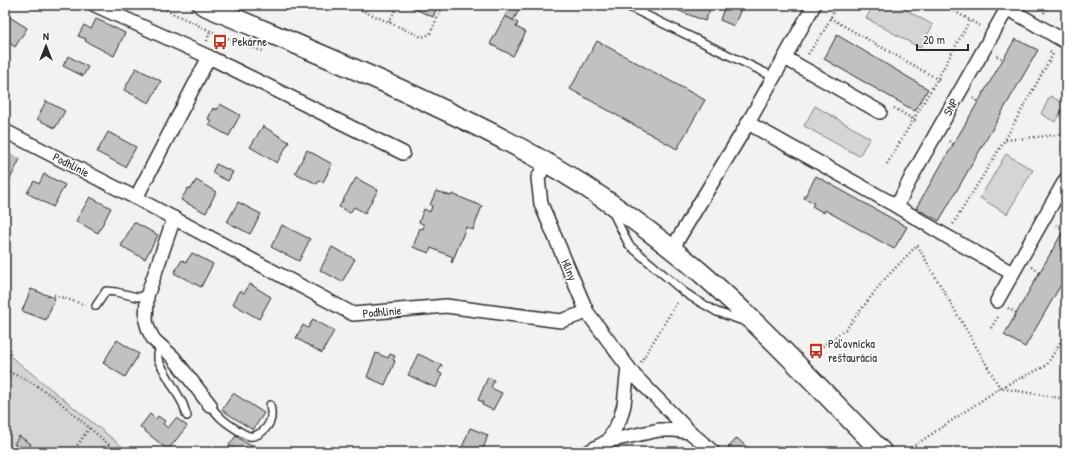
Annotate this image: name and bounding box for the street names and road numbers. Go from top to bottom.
street label: SNP [939,95,962,119]
street label: Podhlinie [50,148,93,181]
street label: Hliny [557,256,582,283]
street label: Podhlinie [362,301,402,322]

